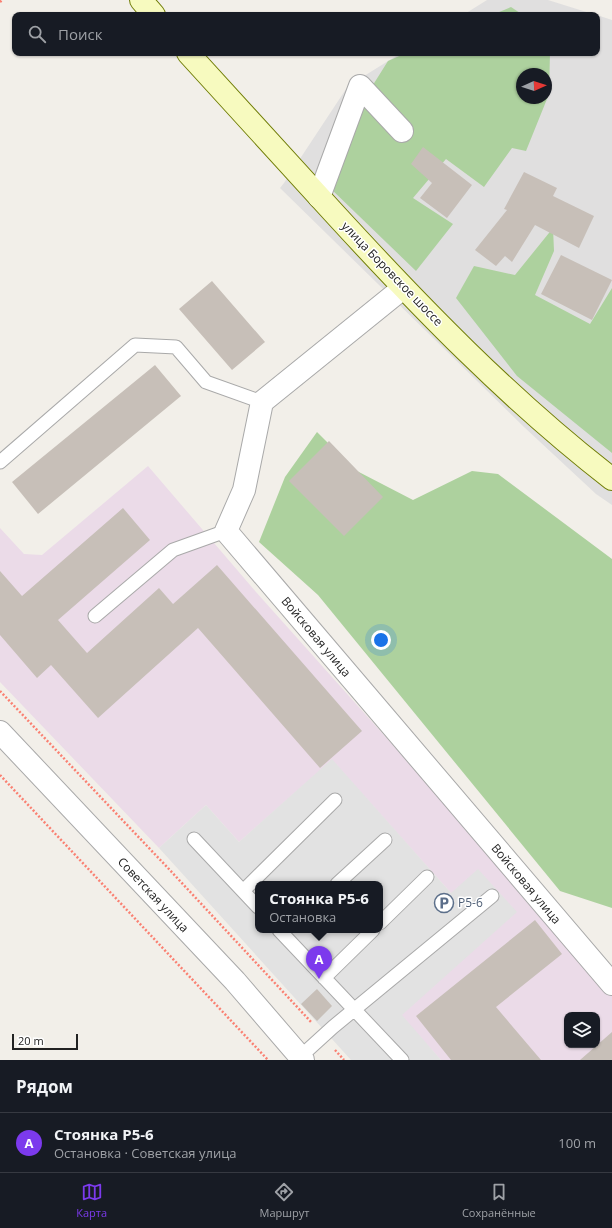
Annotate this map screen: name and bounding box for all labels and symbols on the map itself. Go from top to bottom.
north arrow [516,68,552,104]
street label: улица Боровское шоссе [338,218,447,330]
street label: Войсковая улица [278,593,355,680]
your location [371,630,391,650]
street label: Войсковая улица [488,840,565,927]
street label: Советская улица [114,853,193,936]
parking icon: Р5-6 [433,892,455,914]
place label: Р5-6 [458,894,483,911]
pin: A [306,946,332,979]
scale bar [12,1032,78,1051]

